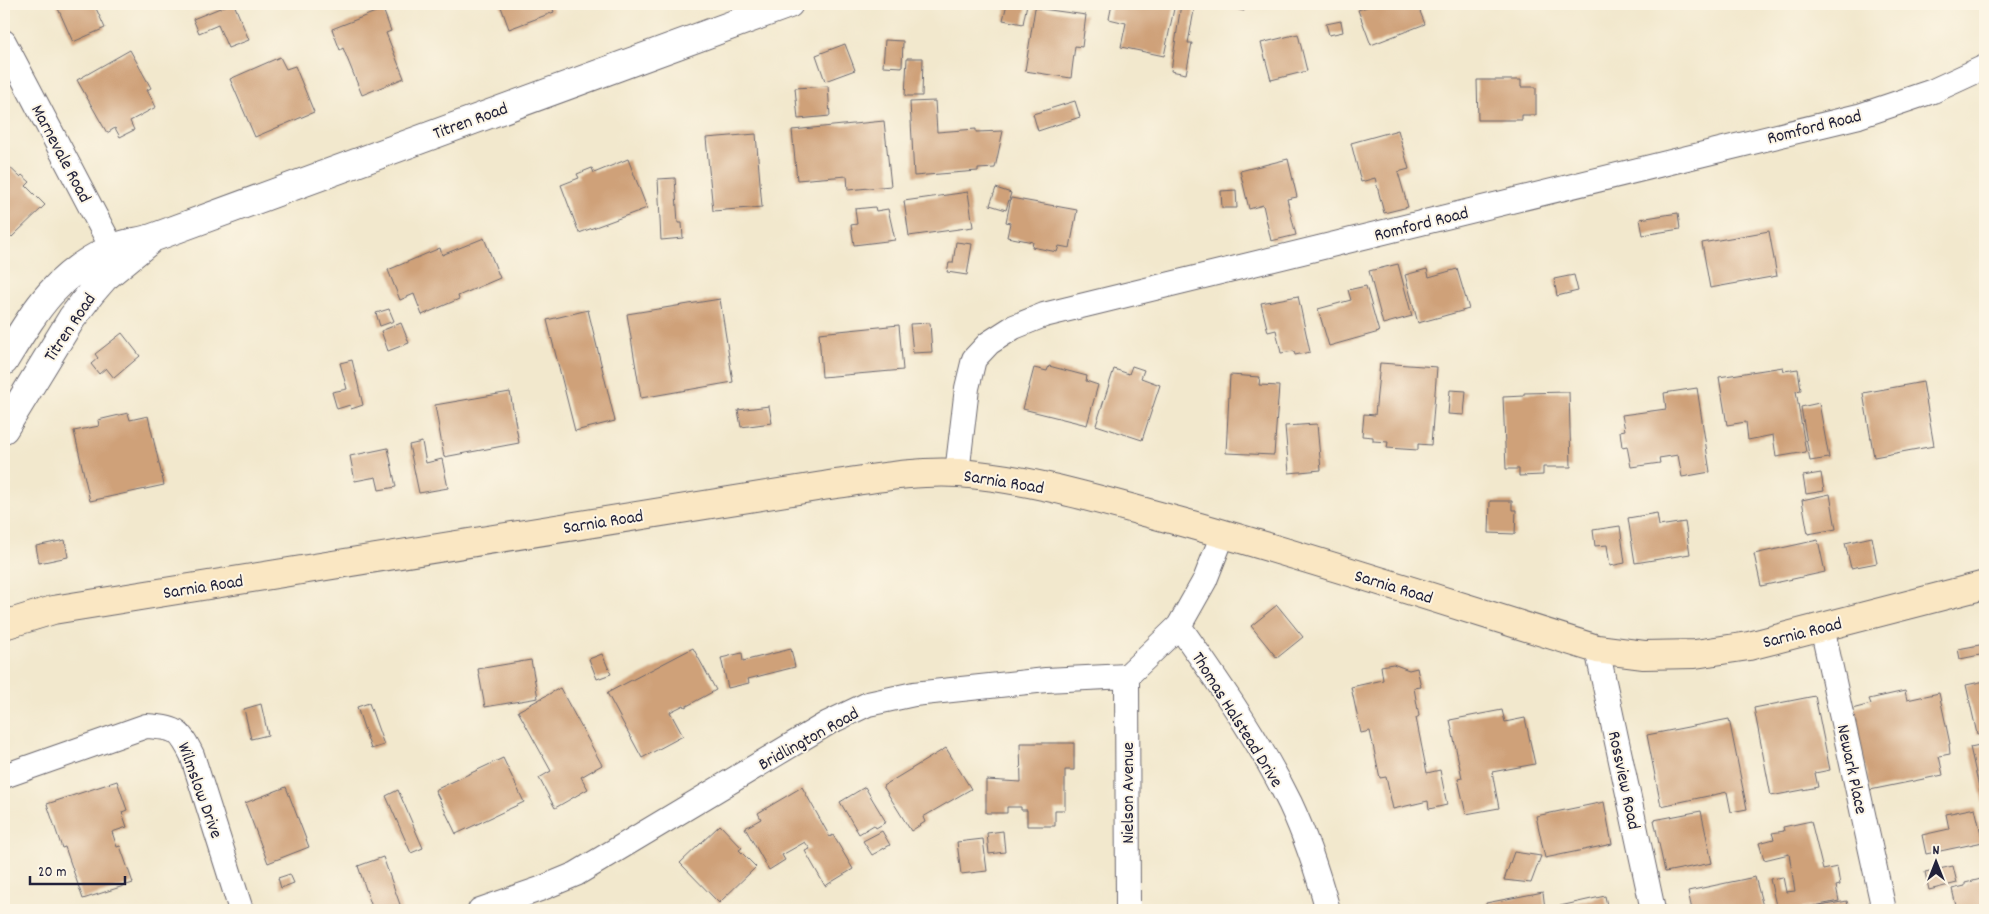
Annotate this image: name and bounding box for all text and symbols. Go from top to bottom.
street label: Titren Road [430,97,512,147]
street label: Marnevale Road [23,101,96,208]
street label: Romford Road [1765,105,1864,152]
street label: Romford Road [1372,202,1471,249]
street label: Titren Road [39,289,103,368]
street label: Sarnia Road [962,465,1046,502]
street label: Sarnia Road [561,505,645,542]
street label: Sarnia Road [1351,565,1436,612]
street label: Sarnia Road [161,570,245,607]
street label: Sarnia Road [1760,613,1845,656]
street label: Thomas Halstead Drive [1184,648,1288,793]
street label: Bridlington Road [754,702,864,778]
street label: Newark Place [1829,722,1872,817]
street label: Rossview Road [1600,729,1645,832]
street label: Wilmslow Drive [170,739,228,842]
street label: Nielson Avenue [1117,742,1142,844]
north arrow [1912,836,1962,886]
text: N [1933,841,1940,861]
scale bar [30,854,125,886]
text: 20 m [38,862,66,884]

